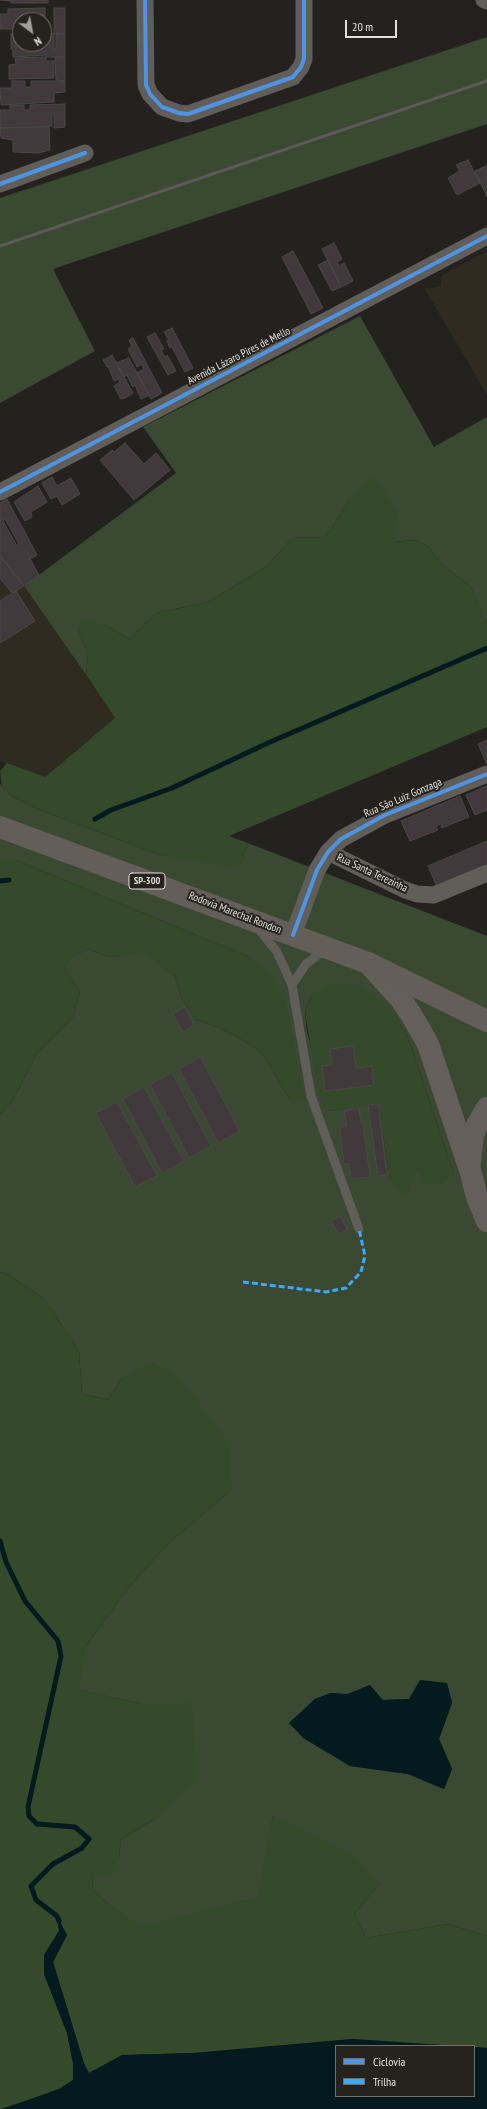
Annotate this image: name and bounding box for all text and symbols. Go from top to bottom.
north arrow [12,12,52,52]
scale bar [347,12,399,38]
text: 20 m [352,19,373,34]
text: N [32,34,44,49]
street label: Avenida Lázaro Pires de Mello [185,324,293,388]
street label: Rua São Luiz Gonzaga [362,776,444,820]
street label: Rua Santa Terezinha [334,851,410,895]
road number: SP-300 [129,873,165,889]
street label: Rodovia Marechal Rondon [187,889,283,937]
legend [335,2045,475,2097]
text: Ciclovia [373,2054,405,2069]
text: Trilha [373,2074,396,2089]

